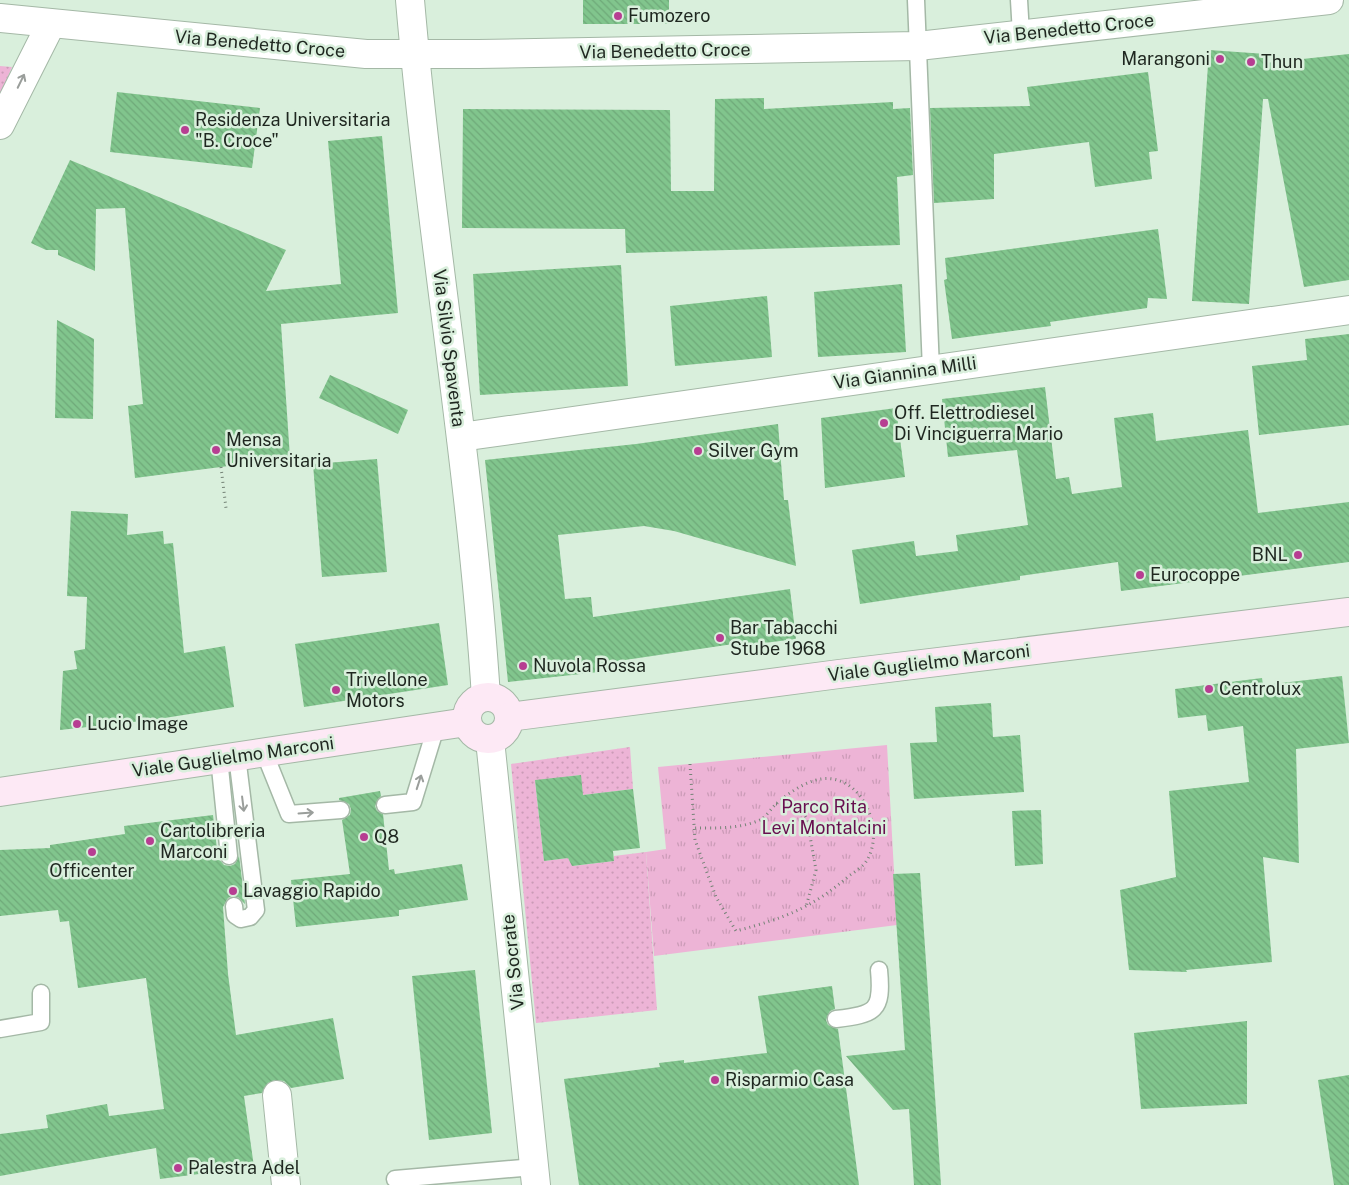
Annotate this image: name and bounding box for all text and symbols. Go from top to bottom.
place label: Fumozero [628,5,710,26]
street label: Via Benedetto Croce [983,9,1155,48]
marker: Fumozero [612,10,624,22]
street label: Via Benedetto Croce [174,26,346,61]
street label: Via Benedetto Croce [579,39,751,62]
place label: Marangoni [1121,48,1210,69]
place label: Thun [1261,51,1303,72]
marker: Marangoni [1214,53,1226,65]
marker: Thun [1245,56,1257,68]
one-way arrow [17,74,27,89]
place label: Residenza Universitaria "B. Croce" [195,109,390,151]
marker: Residenza Universitaria "B. Croce" [179,124,191,136]
street label: Via Silvio Spaventa [429,268,470,428]
street label: Via Giannina Milli [832,352,978,393]
place label: Off. Elettrodiesel Di Vinciguerra Mario [894,402,1063,444]
marker: Off. Elettrodiesel Di Vinciguerra Mario [878,417,890,429]
place label: Mensa Universitaria [226,429,331,471]
place label: Silver Gym [708,440,799,461]
marker: Mensa Universitaria [210,444,222,456]
marker: Silver Gym [692,445,704,457]
place label: BNL [1252,544,1288,565]
marker: BNL [1292,549,1304,561]
place label: Eurocoppe [1150,564,1240,585]
marker: Eurocoppe [1134,569,1146,581]
place label: Bar Tabacchi Stube 1968 [730,617,838,659]
marker: Bar Tabacchi Stube 1968 [714,632,726,644]
street label: Viale Guglielmo Marconi [827,640,1031,685]
place label: Nuvola Rossa [533,655,646,676]
marker: Nuvola Rossa [517,660,529,672]
place label: Trivellone Motors [346,669,428,711]
place label: Centrolux [1219,678,1301,699]
marker: Centrolux [1203,683,1215,695]
marker: Trivellone Motors [330,684,342,696]
place label: Lucio Image [87,713,188,734]
marker: Lucio Image [71,718,83,730]
street label: Viale Guglielmo Marconi [131,732,335,781]
one-way arrow [415,775,425,791]
one-way arrow [238,796,248,812]
park label: Parco Rita Levi Montalcini [762,796,886,838]
one-way arrow [297,808,313,818]
place label: Cartolibreria Marconi [160,820,265,862]
place label: Q8 [374,826,399,847]
marker: Q8 [358,831,370,843]
marker: Cartolibreria Marconi [144,835,156,847]
marker: Officenter [86,846,98,858]
place label: Officenter [49,860,135,881]
place label: Lavaggio Rapido [243,880,381,901]
marker: Lavaggio Rapido [227,885,239,897]
street label: Via Socrate [497,913,528,1011]
place label: Risparmio Casa [725,1069,854,1090]
marker: Risparmio Casa [709,1074,721,1086]
place label: Palestra Adel [188,1157,300,1178]
marker: Palestra Adel [172,1162,184,1174]

